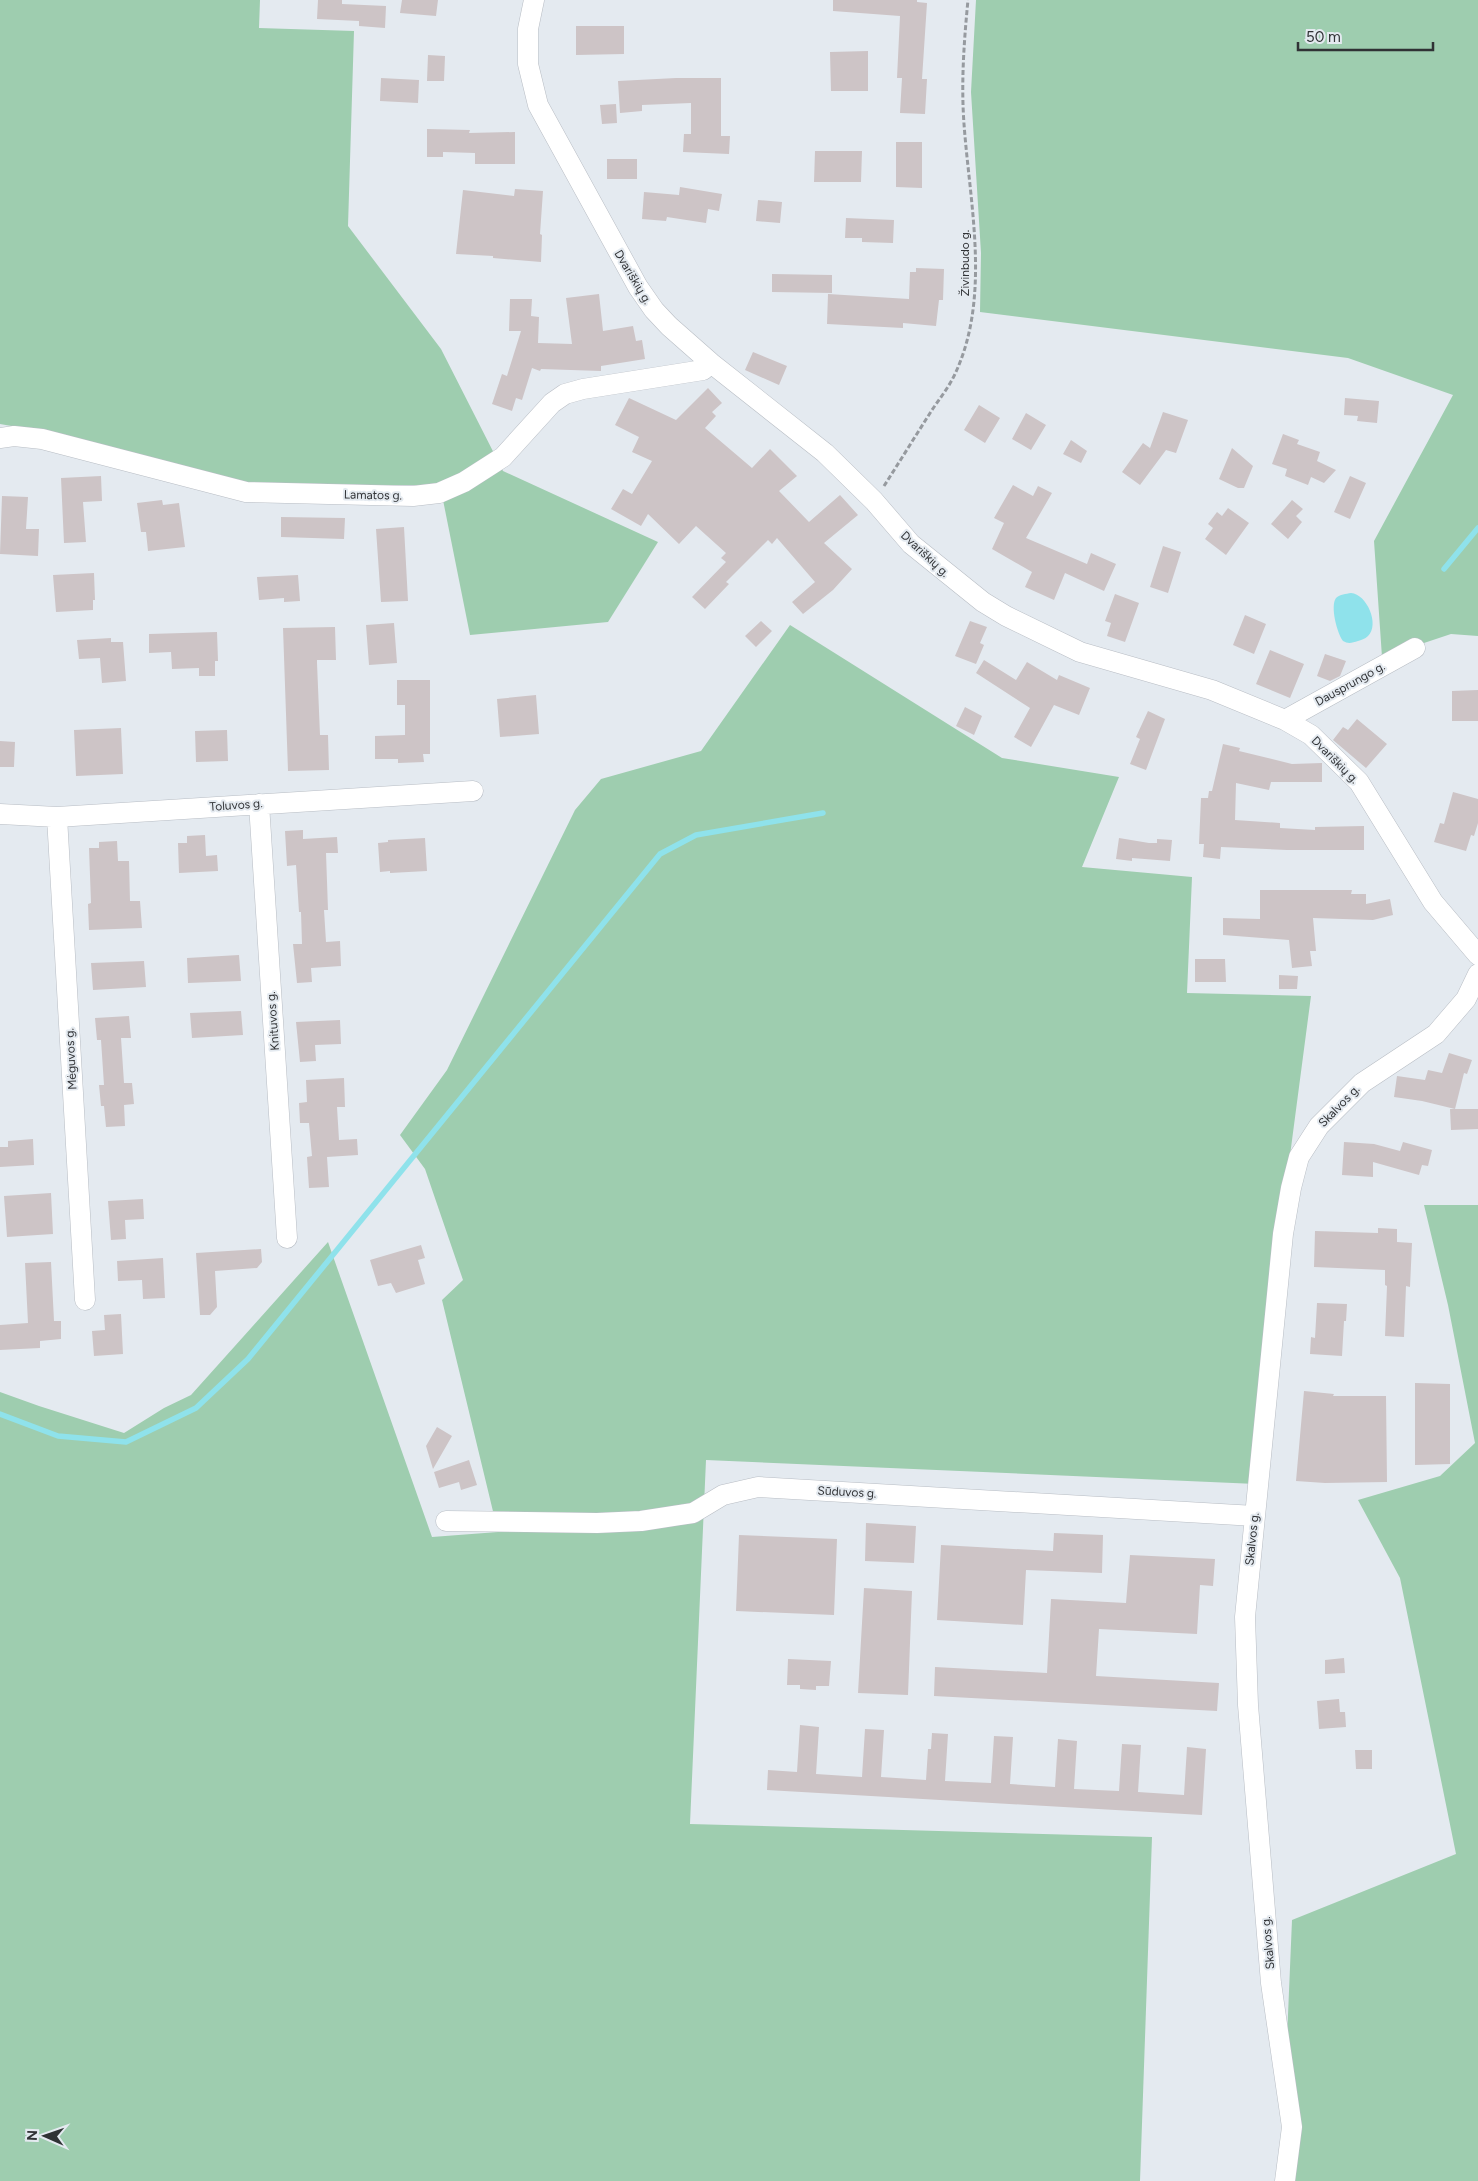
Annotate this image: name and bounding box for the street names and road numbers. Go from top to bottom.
street label: Živinbudo g. [958,230,972,296]
street label: Dvariškių g. [611,247,655,307]
street label: Lamatos g. [344,487,402,503]
street label: Dvariškių g. [898,528,952,580]
street label: Dausprungo g. [1313,659,1387,709]
street label: Dvariškių g. [1309,734,1361,786]
street label: Toluvos g. [209,796,263,814]
street label: Knituvos g. [264,991,282,1051]
street label: Mėguvos g. [62,1028,80,1090]
street label: Skalvos g. [1316,1082,1362,1130]
street label: Sūduvos g. [817,1483,877,1501]
street label: Skalvos g. [1242,1512,1262,1566]
street label: Skalvos g. [1259,1916,1277,1970]

